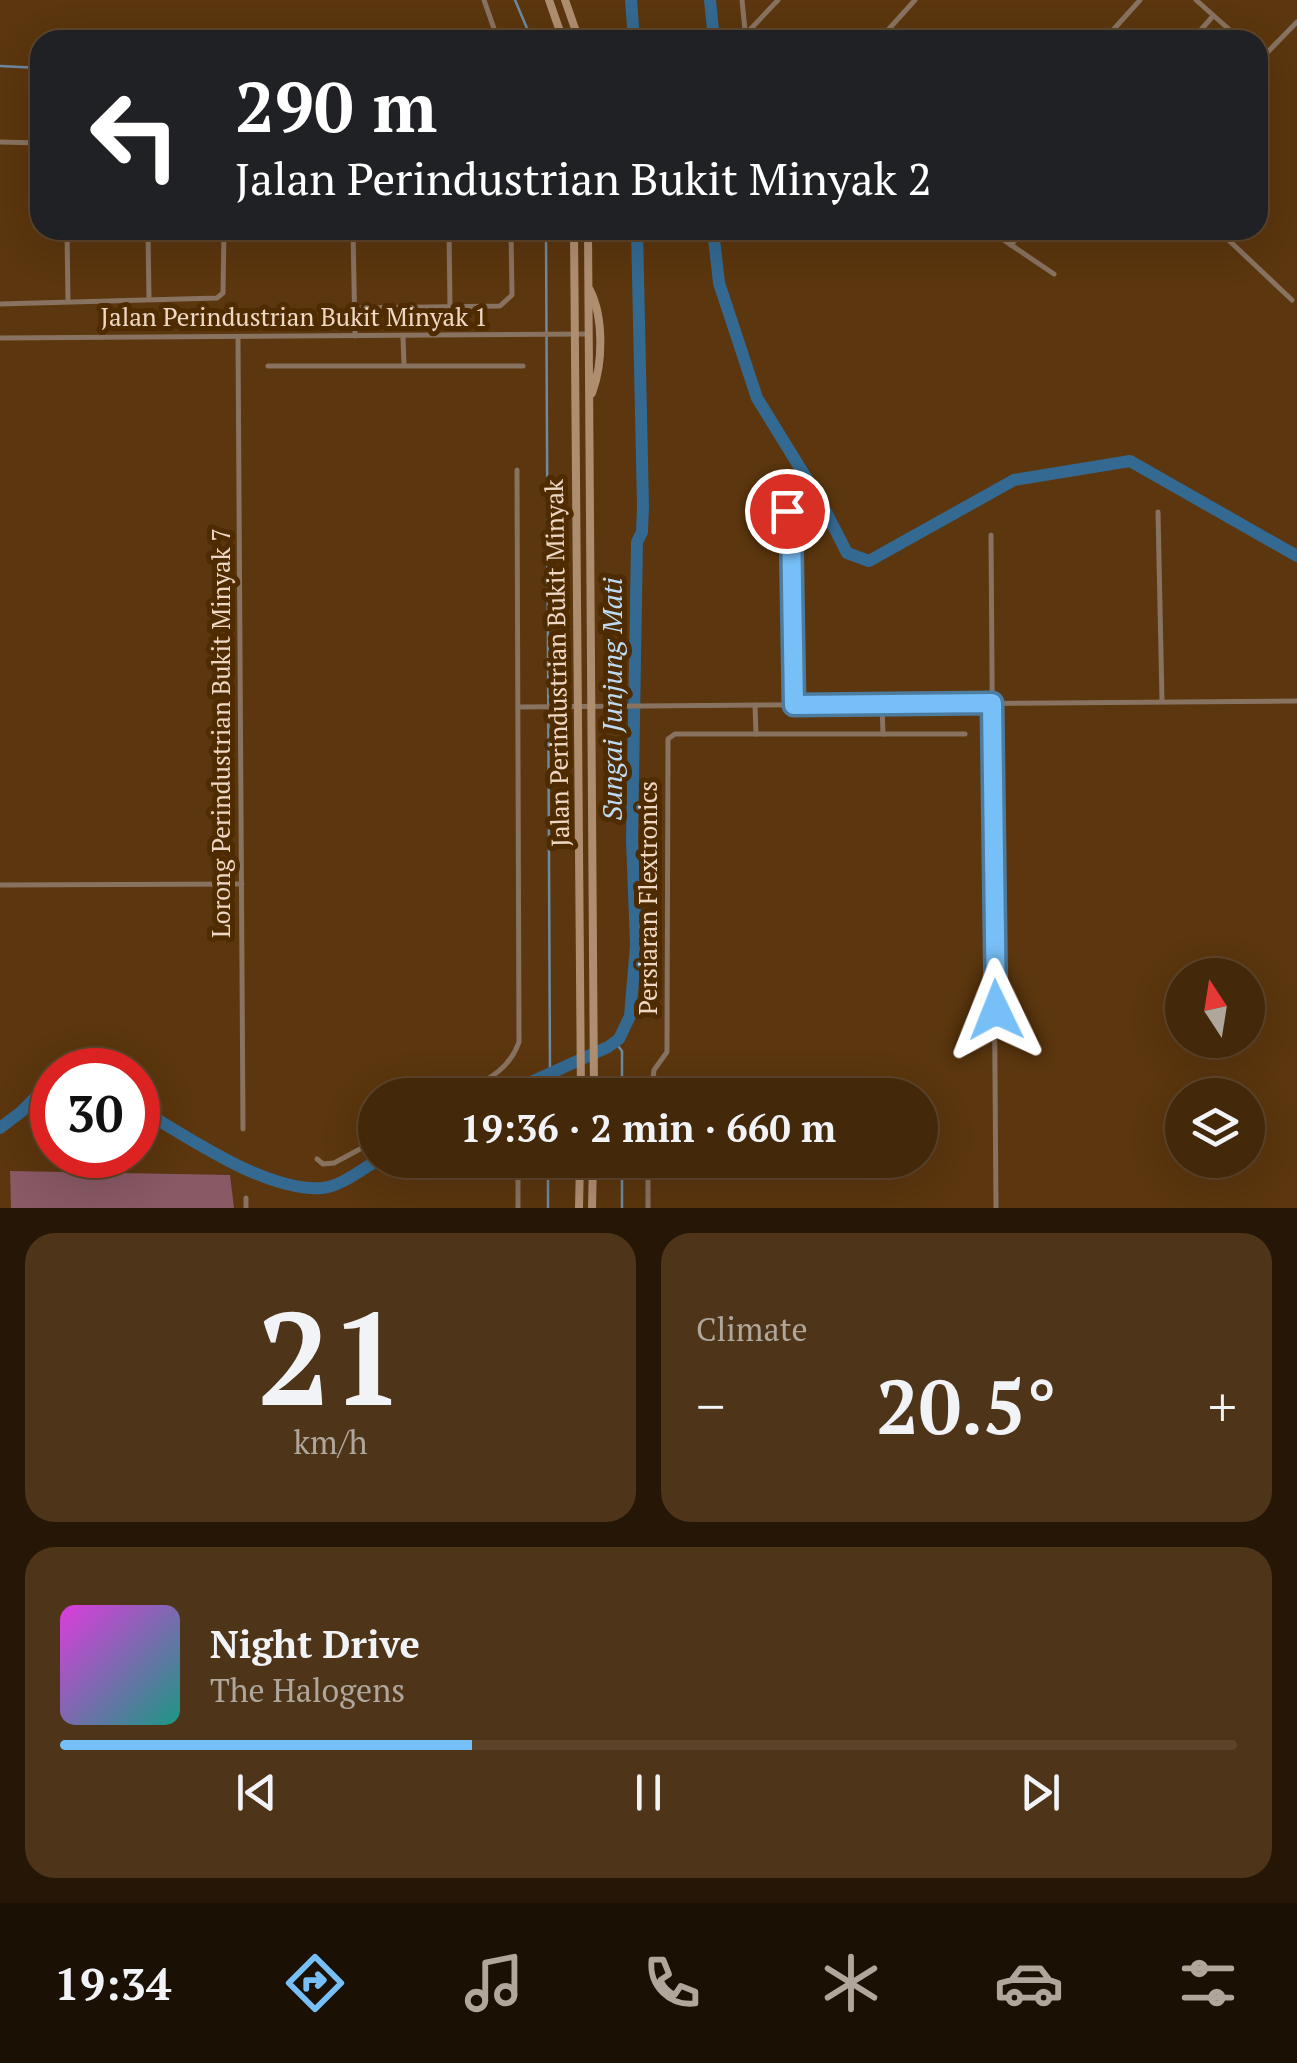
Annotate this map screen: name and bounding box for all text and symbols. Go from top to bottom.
text: 290 m [235,59,437,152]
icon: left [70,70,200,200]
text: Jalan Perindustrian Bukit Minyak 2 [235,148,932,208]
street label: Jalan Perindustrian Bukit Minyak 1 [100,300,488,333]
pin [745,469,830,554]
street label: Jalan Perindustrian Bukit Minyak [537,479,576,847]
icon: arrive [760,484,815,539]
street label: Lorong Perindustrian Bukit Minyak 7 [204,528,237,938]
water label: Sungai Junjung Mati [593,577,630,821]
street label: Persiaran Flextronics [631,781,664,1015]
position arrow [944,958,1048,1062]
north arrow [1165,958,1265,1058]
map controls [1165,958,1265,1178]
speed limit sign: 30 [30,1048,160,1178]
button: layers [1165,1078,1265,1178]
text: 19:36 · 2 min · 660 m [460,1103,836,1153]
text: 21 [257,1270,404,1442]
text: Climate [696,1308,808,1350]
text: 20.5° [876,1356,1057,1455]
text: − [696,1369,725,1442]
text: + [1208,1369,1237,1442]
text: km/h [294,1421,367,1463]
text: Night Drive [210,1619,420,1669]
text: The Halogens [210,1669,405,1711]
icon: previous [229,1765,284,1820]
icon: pause [621,1765,676,1820]
icon: next [1013,1765,1068,1820]
icon: directions [280,1948,350,2018]
icon: music [459,1948,529,2018]
icon: phone [637,1948,707,2018]
icon: climate [816,1948,886,2018]
icon: car [994,1948,1064,2018]
icon: filters [1173,1948,1243,2018]
text: 19:34 [54,1953,171,2013]

